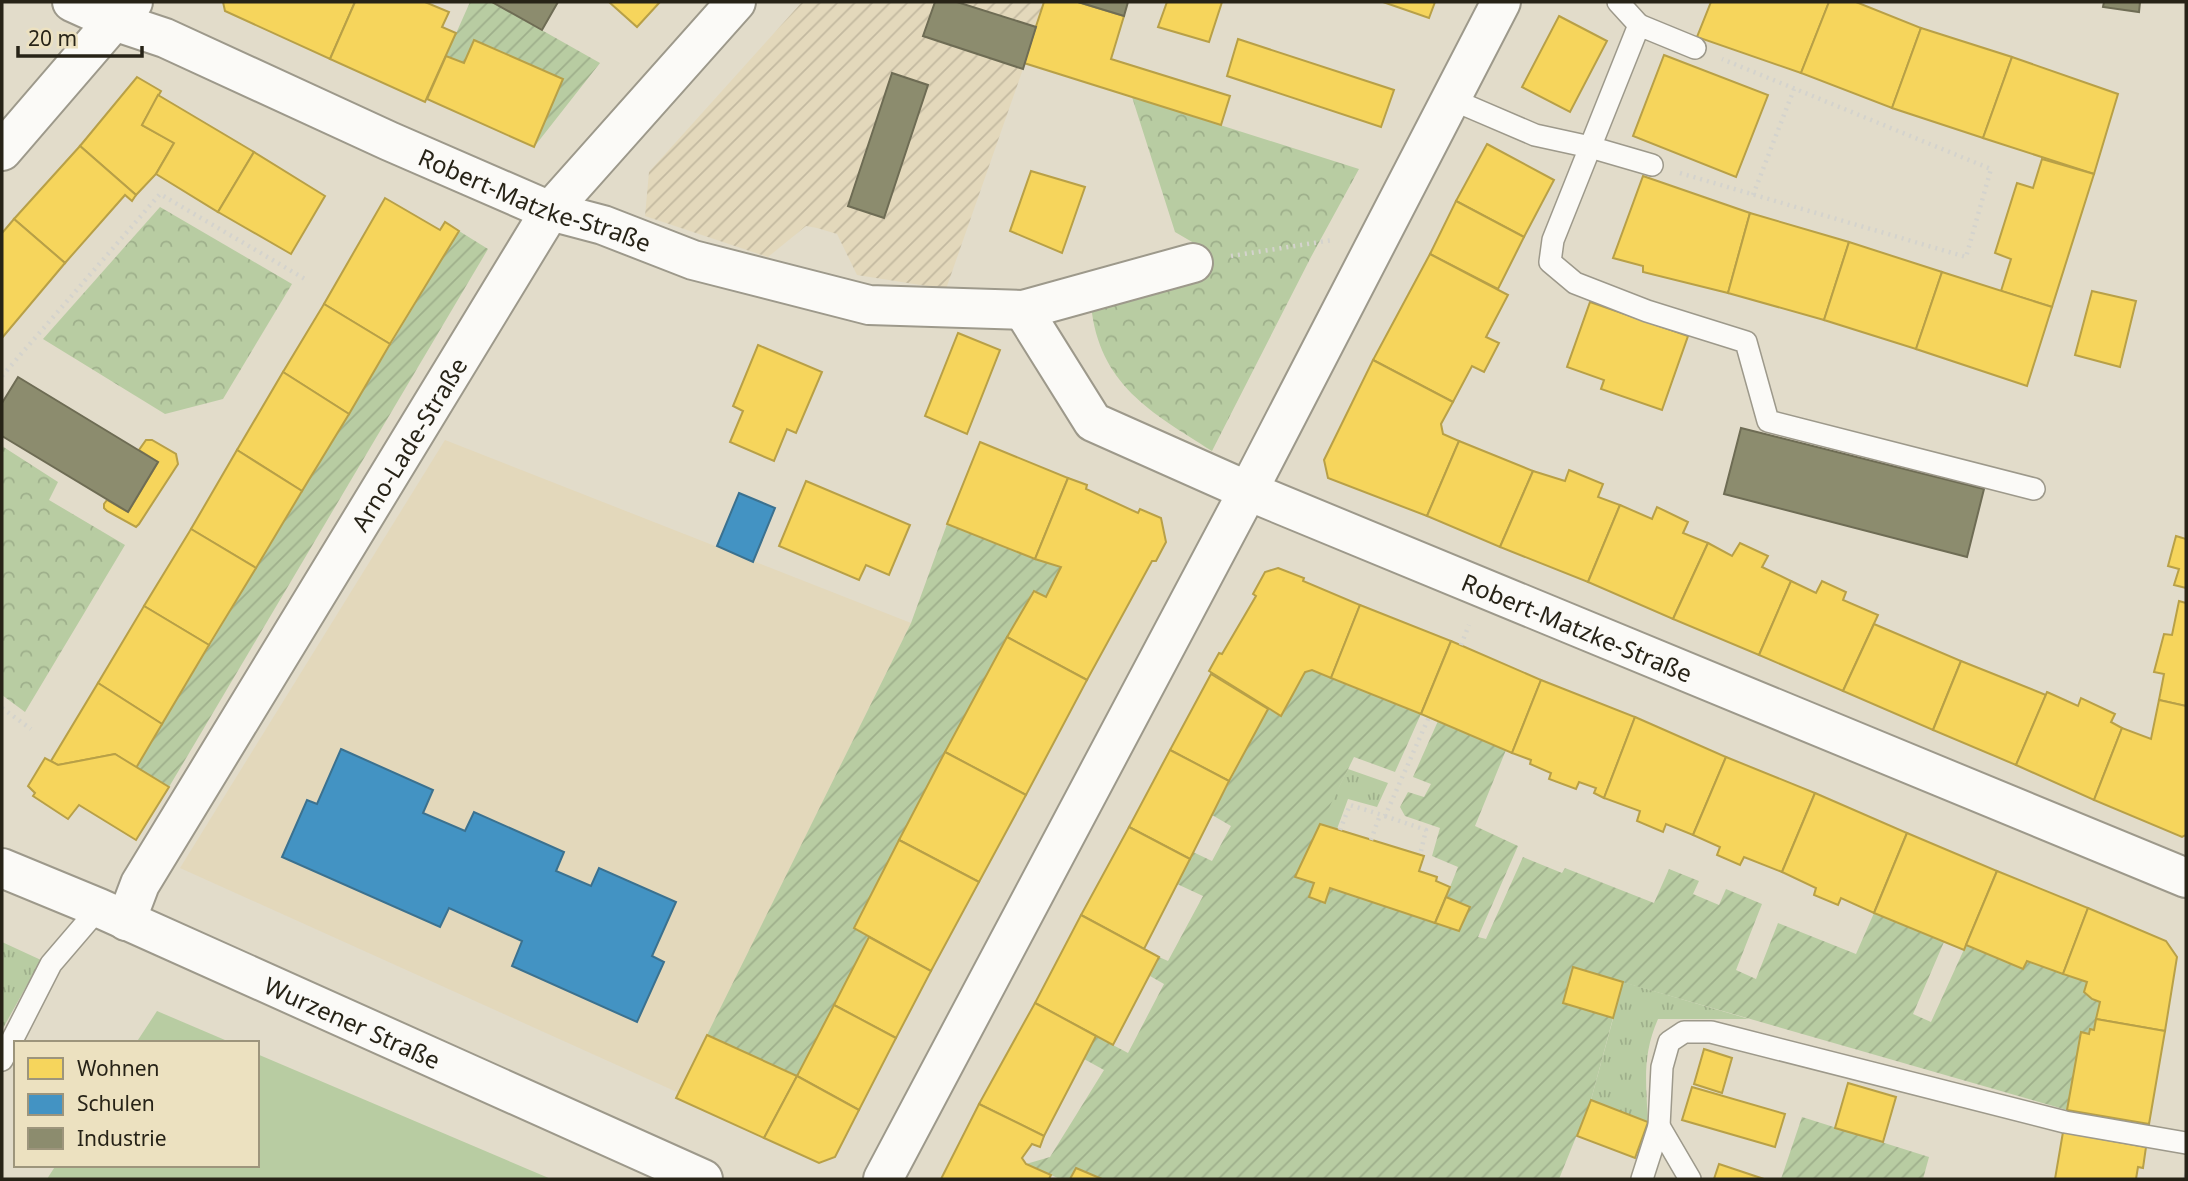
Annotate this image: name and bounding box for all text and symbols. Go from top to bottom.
scale bar [18,14,142,58]
text: 20 m [28,24,77,52]
street label: Robert-Matzke-Straße [414,139,656,259]
street label: Arno-Lade-Straße [343,351,474,537]
street label: Robert-Matzke-Straße [1457,565,1698,689]
street label: Wurzener Straße [259,968,446,1076]
legend [14,1041,259,1167]
text: Wohnen [77,1054,160,1082]
text: Schulen [77,1089,155,1117]
text: Industrie [77,1124,167,1152]

